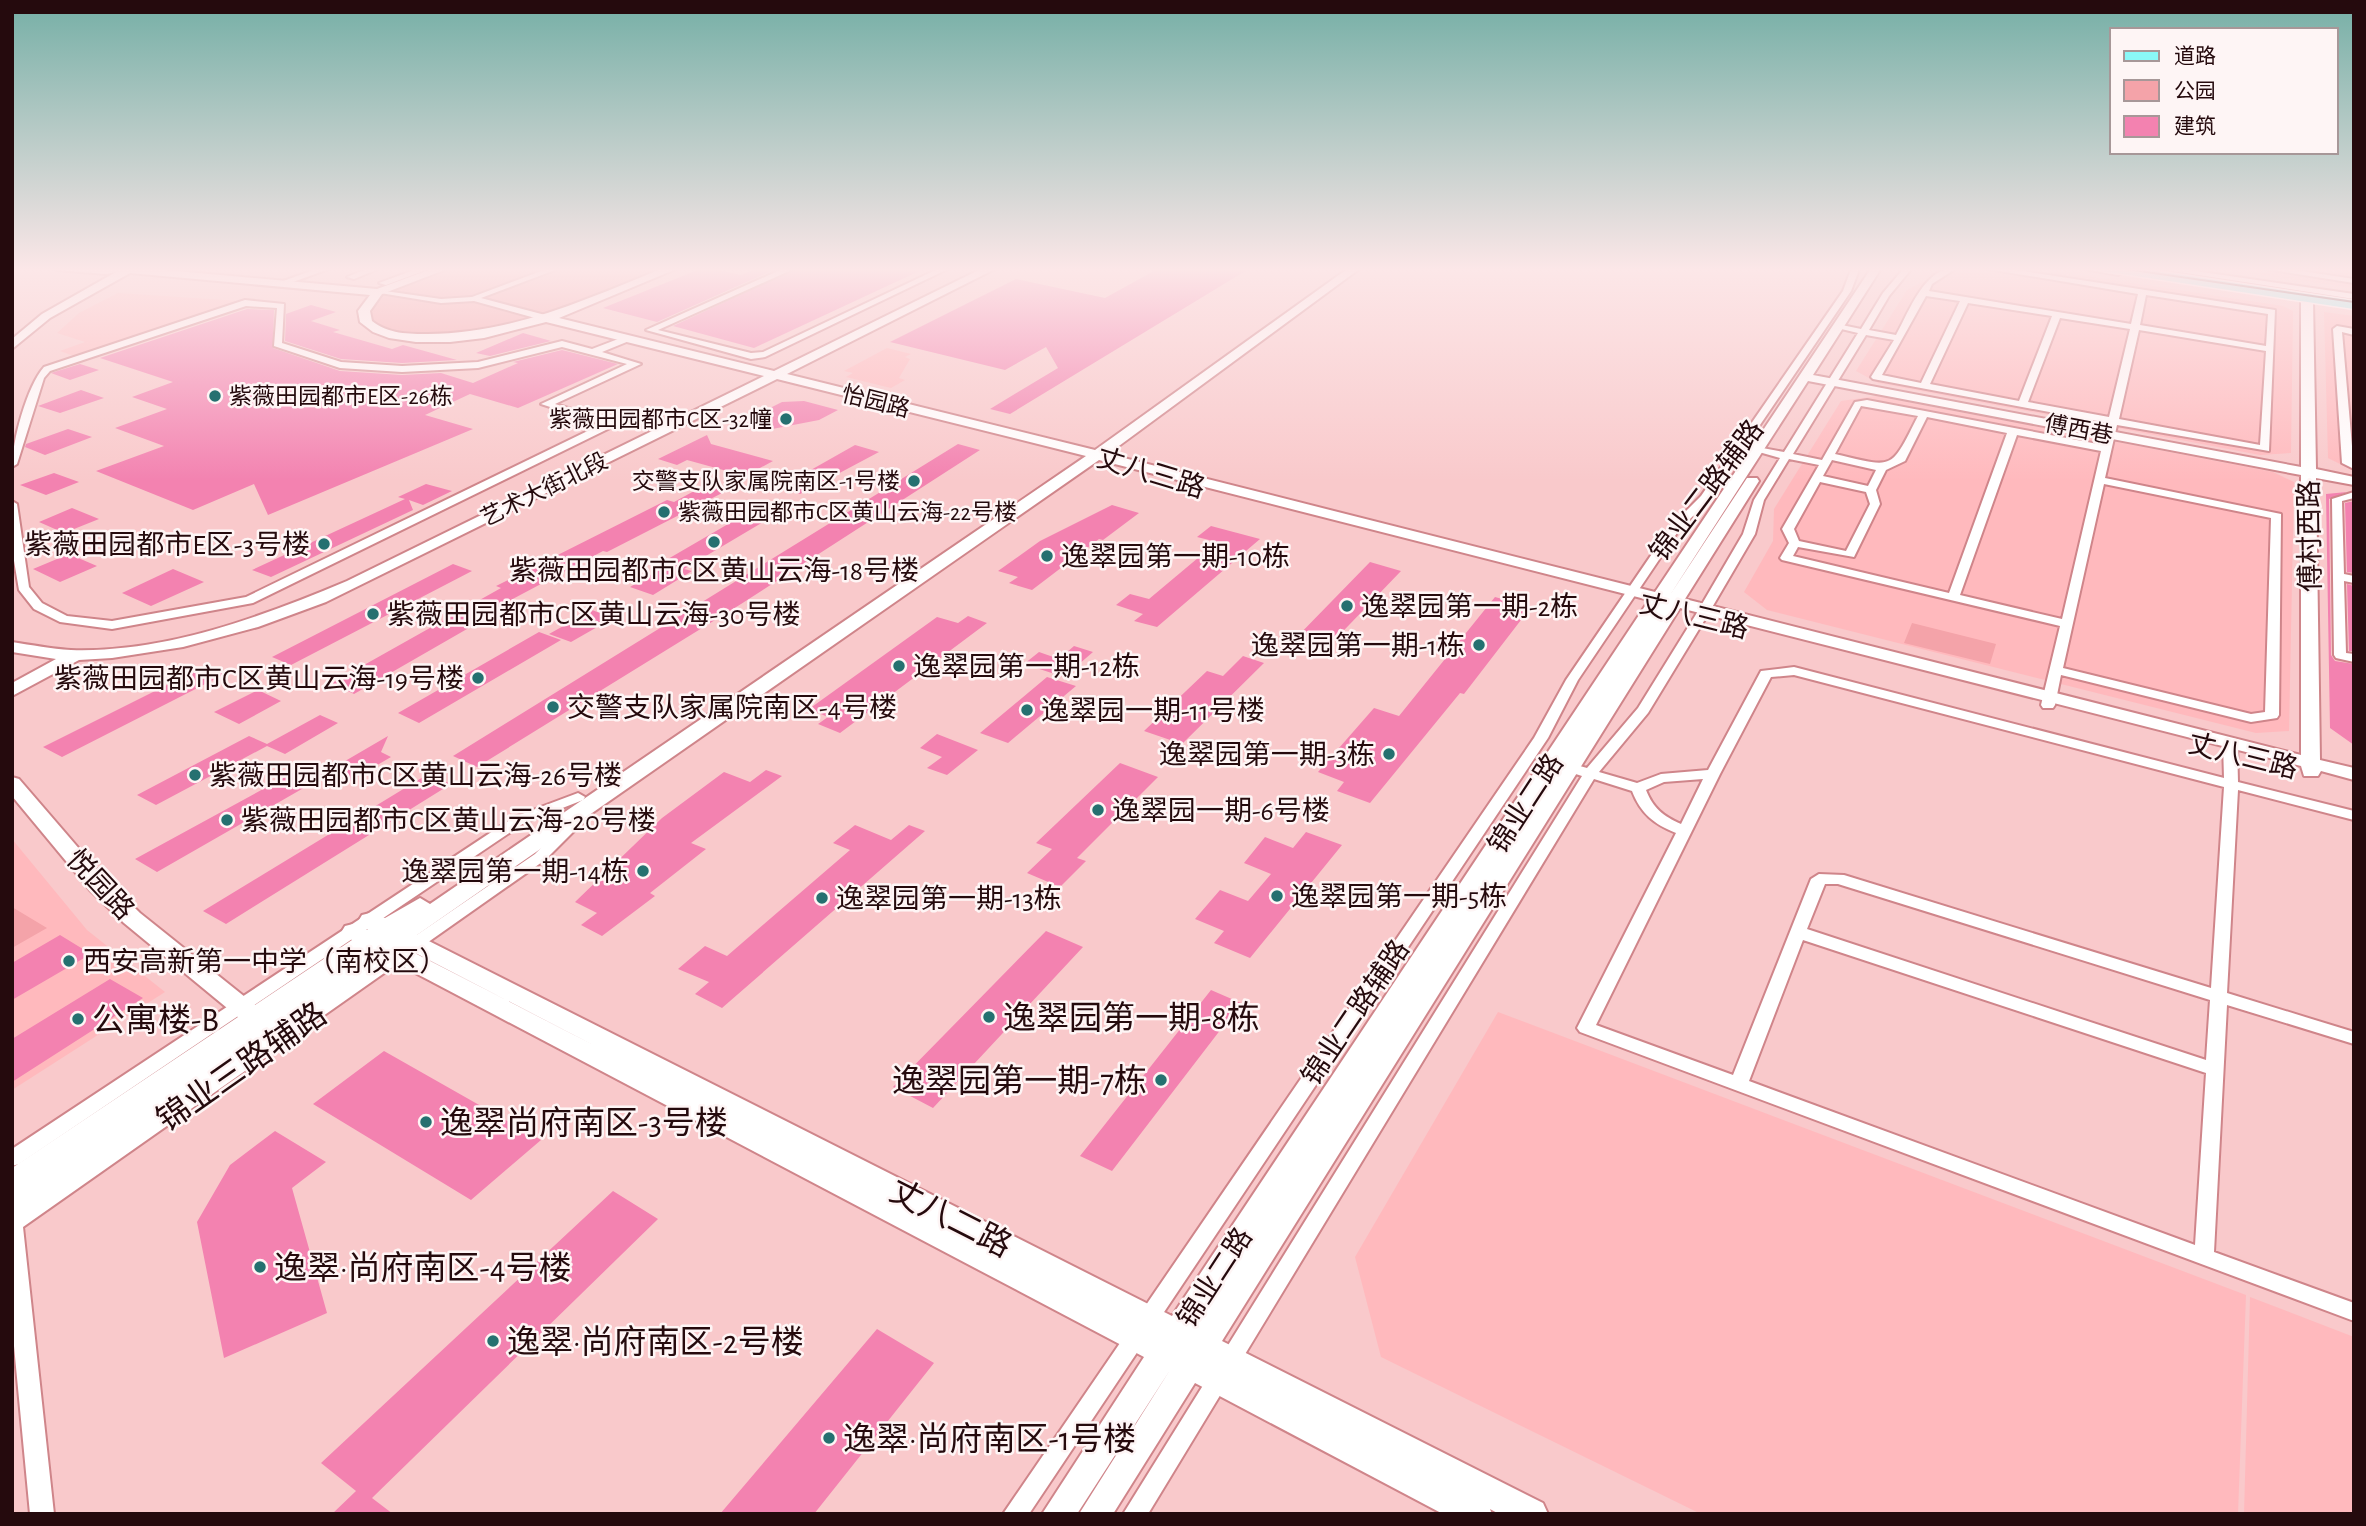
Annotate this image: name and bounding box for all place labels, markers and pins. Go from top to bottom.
place label: 紫薇田园都市E区-26栋 [229,384,452,409]
marker: 紫薇田园都市E区-26栋 [207,388,223,404]
place label: 紫薇田园都市C区-32幢 [549,407,772,432]
marker: 紫薇田园都市C区-32幢 [778,411,794,427]
place label: 交警支队家属院南区-1号楼 [632,469,900,494]
marker: 交警支队家属院南区-1号楼 [906,473,922,489]
place label: 紫薇田园都市C区黄山云海-22号楼 [678,500,1017,525]
marker: 紫薇田园都市C区黄山云海-22号楼 [656,504,672,520]
place label: 紫薇田园都市E区-3号楼 [24,530,310,560]
marker: 紫薇田园都市C区黄山云海-18号楼 [706,534,722,550]
marker: 紫薇田园都市E区-3号楼 [316,536,332,552]
place label: 逸翠园第一期-10栋 [1061,542,1290,572]
marker: 逸翠园第一期-10栋 [1039,548,1055,564]
place label: 紫薇田园都市C区黄山云海-18号楼 [509,556,919,586]
place label: 逸翠园第一期-2栋 [1361,592,1578,622]
marker: 逸翠园第一期-2栋 [1339,598,1355,614]
place label: 紫薇田园都市C区黄山云海-30号楼 [387,600,800,630]
marker: 紫薇田园都市C区黄山云海-30号楼 [365,606,381,622]
place label: 逸翠园第一期-1栋 [1251,631,1465,661]
marker: 逸翠园第一期-1栋 [1471,637,1487,653]
place label: 逸翠园第一期-12栋 [913,652,1140,682]
marker: 逸翠园第一期-12栋 [891,658,907,674]
place label: 紫薇田园都市C区黄山云海-19号楼 [54,664,464,694]
marker: 紫薇田园都市C区黄山云海-19号楼 [470,670,486,686]
place label: 交警支队家属院南区-4号楼 [567,693,897,723]
place label: 逸翠园一期-11号楼 [1041,696,1265,726]
marker: 交警支队家属院南区-4号楼 [545,699,561,715]
marker: 逸翠园一期-11号楼 [1019,702,1035,718]
place label: 逸翠园第一期-3栋 [1159,740,1375,770]
marker: 逸翠园第一期-3栋 [1381,746,1397,762]
place label: 紫薇田园都市C区黄山云海-26号楼 [209,761,622,791]
marker: 紫薇田园都市C区黄山云海-26号楼 [187,767,203,783]
place label: 逸翠园一期-6号楼 [1112,796,1330,826]
marker: 逸翠园一期-6号楼 [1090,802,1106,818]
place label: 紫薇田园都市C区黄山云海-20号楼 [241,806,656,836]
marker: 紫薇田园都市C区黄山云海-20号楼 [219,812,235,828]
place label: 逸翠园第一期-14栋 [401,857,629,887]
marker: 逸翠园第一期-14栋 [635,863,651,879]
place label: 逸翠园第一期-5栋 [1291,882,1507,912]
place label: 逸翠园第一期-13栋 [836,884,1062,914]
marker: 逸翠园第一期-5栋 [1269,888,1285,904]
marker: 逸翠园第一期-13栋 [814,890,830,906]
place label: 西安高新第一中学（南校区） [83,947,447,977]
marker: 西安高新第一中学（南校区） [61,953,77,969]
place label: 逸翠园第一期-8栋 [1003,1000,1260,1036]
place label: 公寓楼-B [92,1003,219,1038]
marker: 逸翠园第一期-8栋 [981,1009,997,1025]
marker: 公寓楼-B [70,1011,86,1027]
place label: 逸翠园第一期-7栋 [892,1063,1147,1099]
marker: 逸翠园第一期-7栋 [1153,1072,1169,1088]
place label: 逸翠尚府南区-3号楼 [440,1105,728,1141]
marker: 逸翠尚府南区-3号楼 [418,1114,434,1130]
place label: 逸翠·尚府南区-4号楼 [274,1250,572,1286]
marker: 逸翠·尚府南区-4号楼 [252,1259,268,1275]
place label: 逸翠·尚府南区-2号楼 [507,1324,804,1360]
marker: 逸翠·尚府南区-2号楼 [485,1333,501,1349]
place label: 逸翠·尚府南区-1号楼 [843,1421,1136,1457]
marker: 逸翠·尚府南区-1号楼 [821,1430,837,1446]

